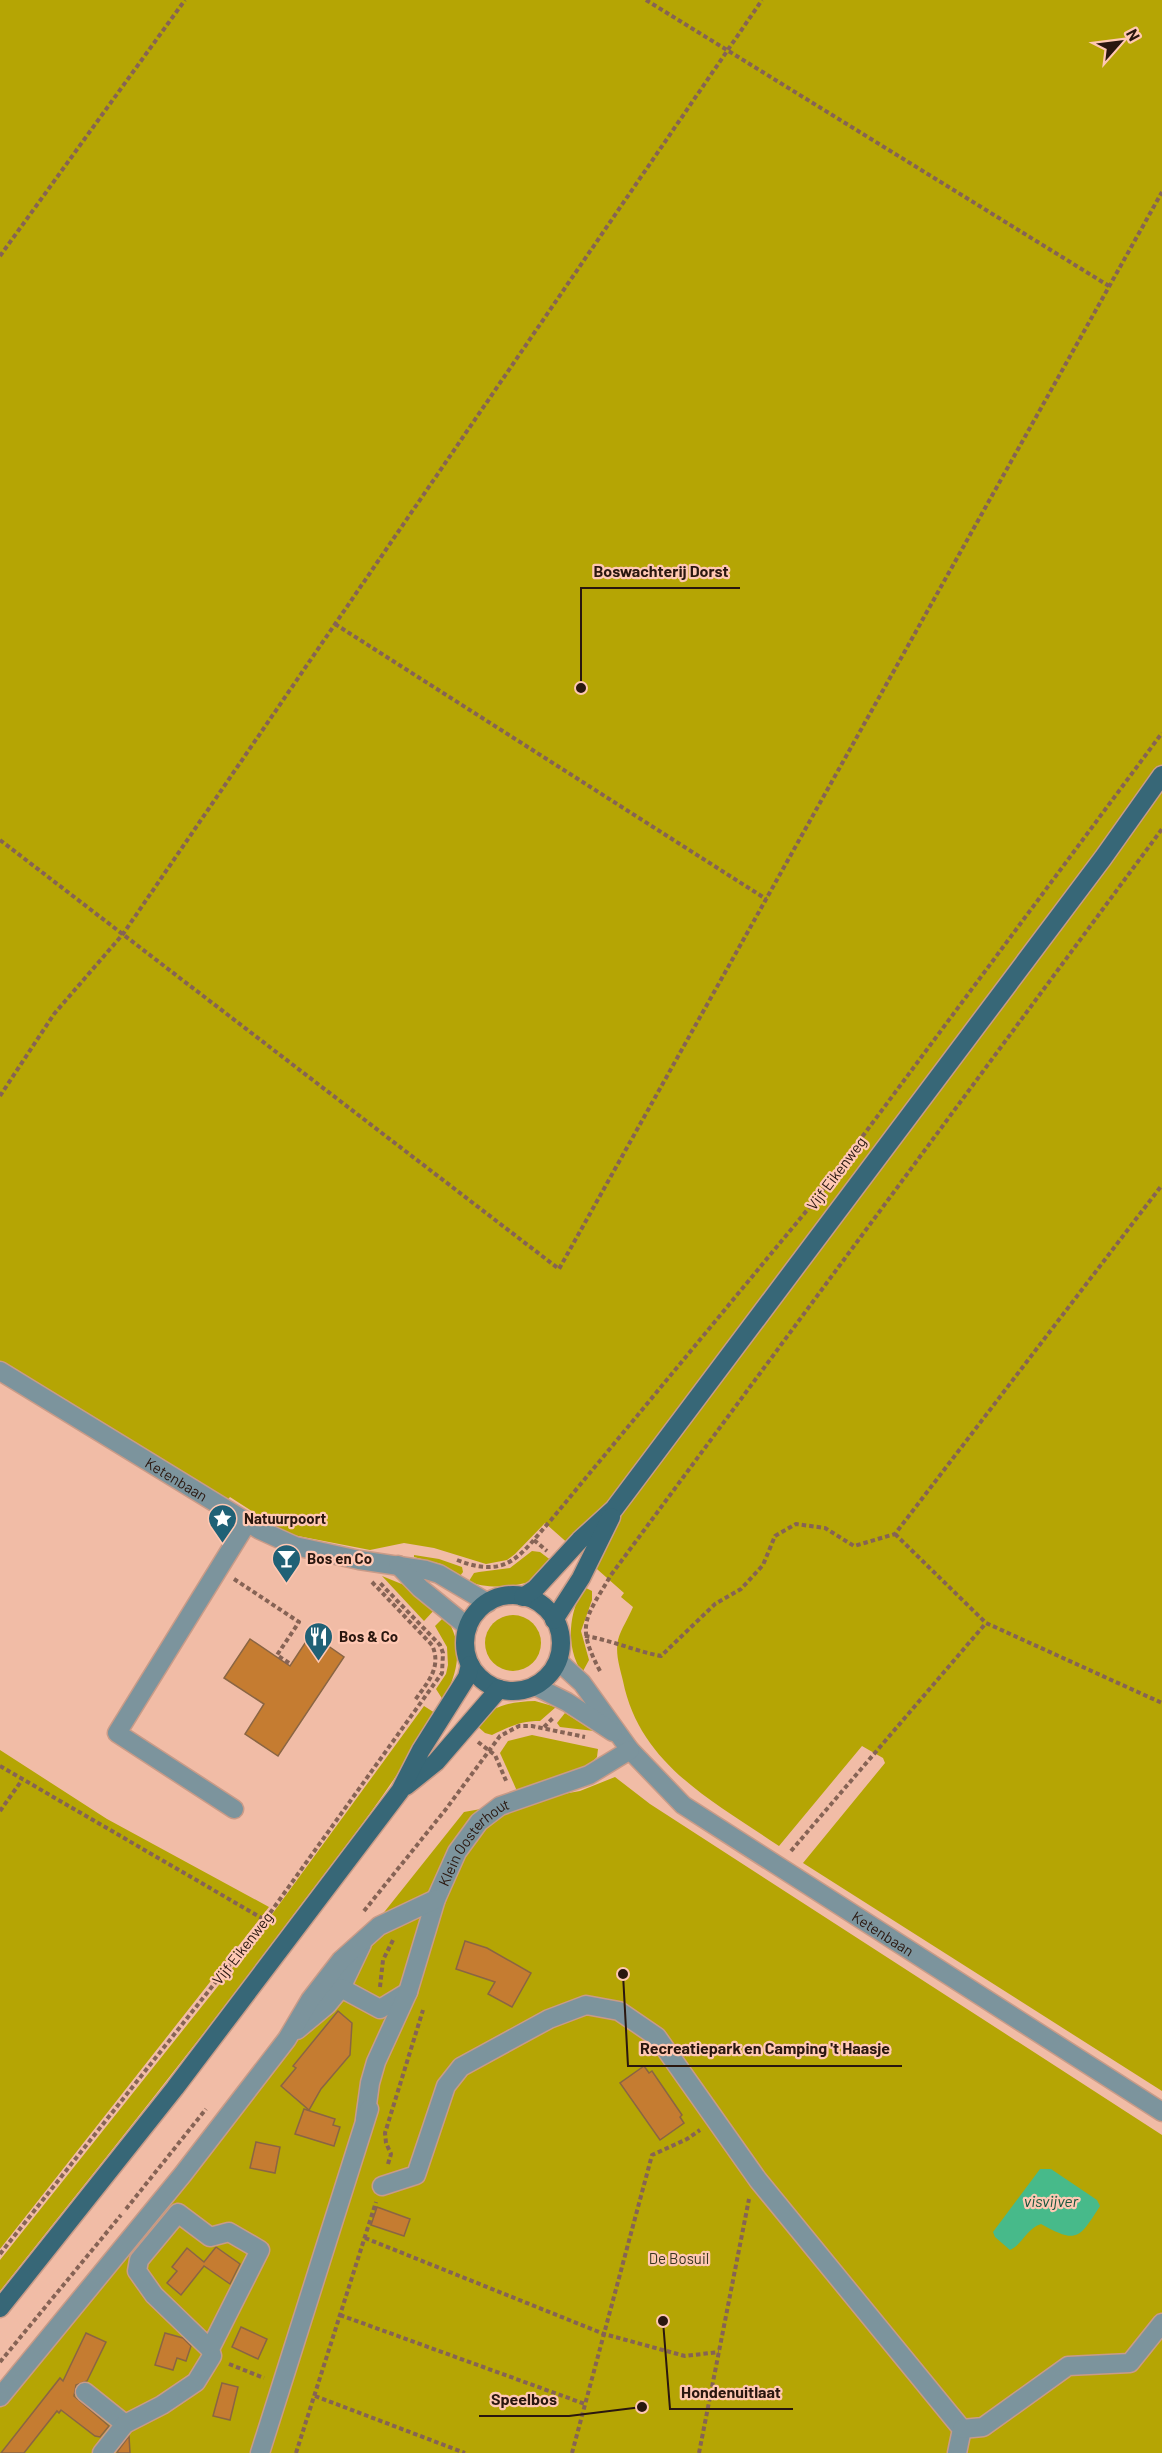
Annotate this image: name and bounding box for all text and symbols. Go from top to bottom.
north arrow [1090,12,1150,72]
text: N [1123,26,1145,44]
callout: Boswachterij Dorst [581,554,740,588]
text: Boswachterij Dorst [593,561,729,580]
street label: Vijf Eikenweg [803,1133,869,1213]
street label: Ketenbaan [142,1453,211,1505]
place icon: Natuurpoort [207,1502,239,1544]
place label: Natuurpoort [244,1509,327,1527]
bar icon: Bos en Co [270,1542,302,1584]
place label: Bos en Co [307,1549,372,1567]
restaurant icon: Bos & Co [302,1620,334,1662]
place label: Bos & Co [339,1627,398,1645]
street label: Klein Oosterhout [434,1795,511,1889]
street label: Ketenbaan [849,1907,917,1960]
street label: Vijf Eikenweg [208,1908,276,1988]
callout: Recreatiepark en Camping 't Haasje [628,2032,902,2066]
text: Recreatiepark en Camping 't Haasje [640,2038,890,2057]
water label: visvijver [1024,2191,1080,2210]
park label: De Bosuil [649,2249,709,2267]
callout: Hondenuitlaat [670,2375,793,2409]
callout: Speelbos [479,2382,569,2416]
text: Hondenuitlaat [681,2382,781,2401]
text: Speelbos [491,2389,557,2408]

